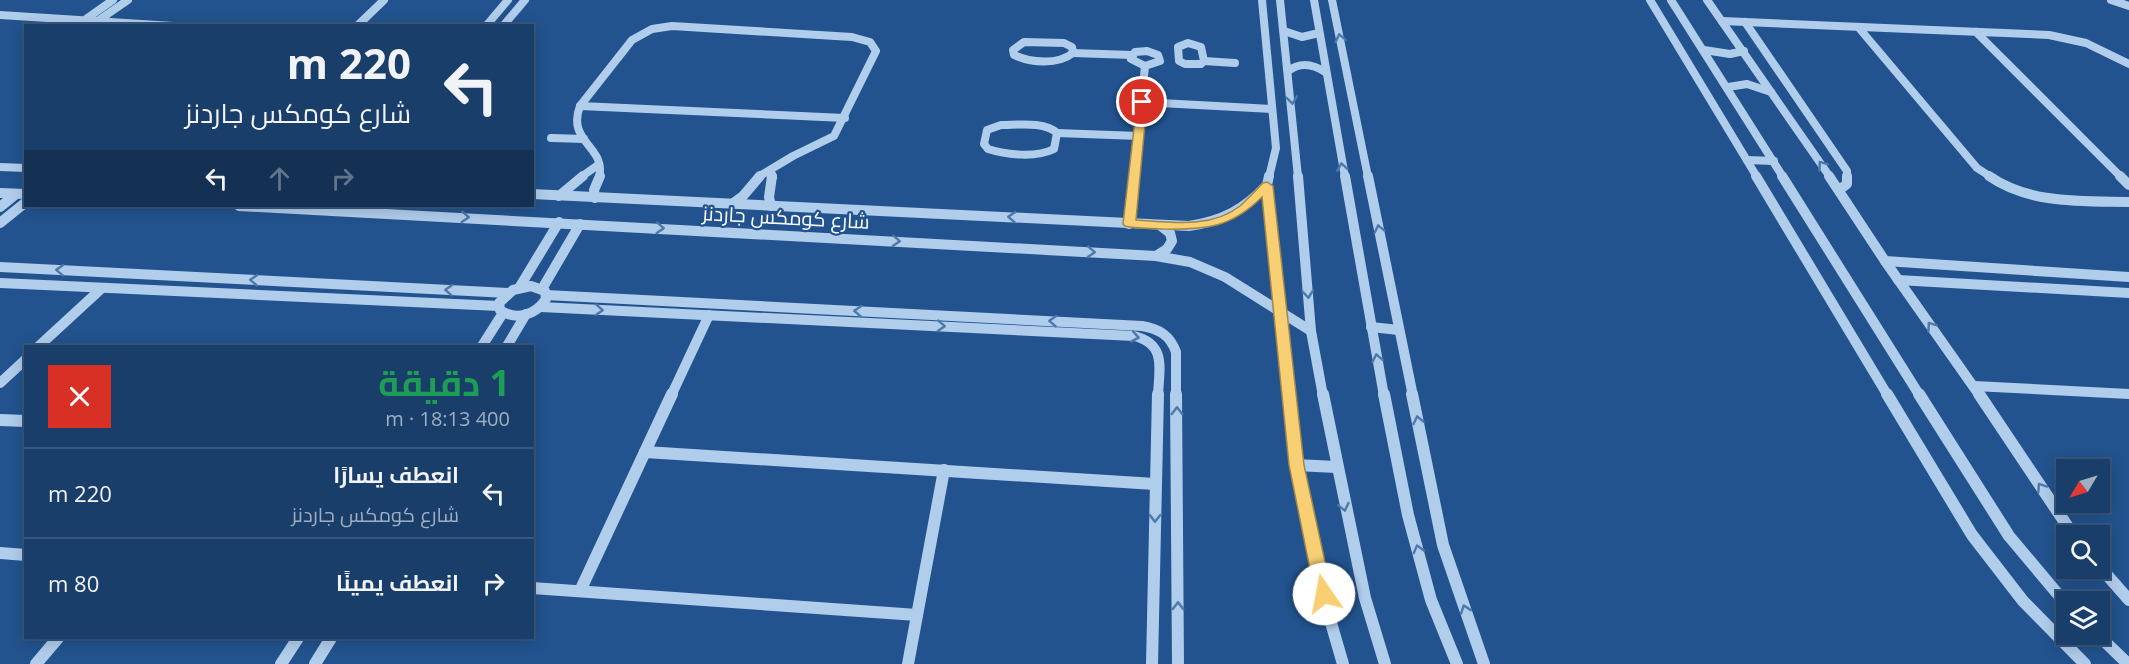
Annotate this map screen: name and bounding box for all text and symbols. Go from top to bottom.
one-way arrow [1334,33,1347,43]
text: 220 m [287,34,411,91]
icon: left [432,48,510,126]
pin [1116,76,1167,127]
icon: arrive [1125,85,1158,118]
text: شارع كومكس جاردنز [185,94,411,131]
one-way arrow [1285,95,1297,104]
one-way arrow [1817,161,1829,171]
icon: left [200,162,233,195]
icon: ahead [263,162,296,195]
icon: right [326,162,359,195]
one-way arrow [1336,162,1349,172]
street label: شارع كومكس جاردنز [701,199,870,236]
one-way arrow [461,211,470,224]
one-way arrow [1008,211,1017,224]
one-way arrow [655,221,664,234]
one-way arrow [1373,224,1386,234]
one-way arrow [892,235,901,248]
one-way arrow [1087,245,1096,258]
one-way arrow [55,264,64,277]
one-way arrow [250,274,259,287]
one-way arrow [445,284,454,297]
one-way arrow [1301,290,1314,299]
one-way arrow [595,303,604,316]
one-way arrow [853,304,862,317]
one-way arrow [1048,314,1057,327]
one-way arrow [936,320,945,333]
one-way arrow [1927,322,1938,333]
one-way arrow [1130,330,1140,343]
one-way arrow [1371,354,1384,364]
text: 1 دقيقة [378,358,510,407]
button: close [48,365,111,428]
text: 400 m · 18:13 [385,405,510,432]
one-way arrow [1171,406,1183,415]
one-way arrow [1412,415,1425,425]
text: انعطف يسارًا [333,459,459,489]
north arrow [2056,459,2110,513]
map controls [2056,459,2110,645]
icon: left [477,477,510,510]
text: 220 m [48,478,112,508]
one-way arrow [2037,483,2049,493]
text: شارع كومكس جاردنز [292,501,459,528]
one-way arrow [1337,502,1350,512]
one-way arrow [1148,513,1161,522]
button: search [2056,525,2110,579]
one-way arrow [1412,544,1425,554]
position arrow [1292,562,1356,626]
text: انعطف يمينًا [336,567,459,597]
icon: right [477,567,510,600]
text: 80 m [48,568,99,598]
button: layers [2056,591,2110,645]
one-way arrow [1172,601,1184,610]
one-way arrow [1460,604,1473,615]

